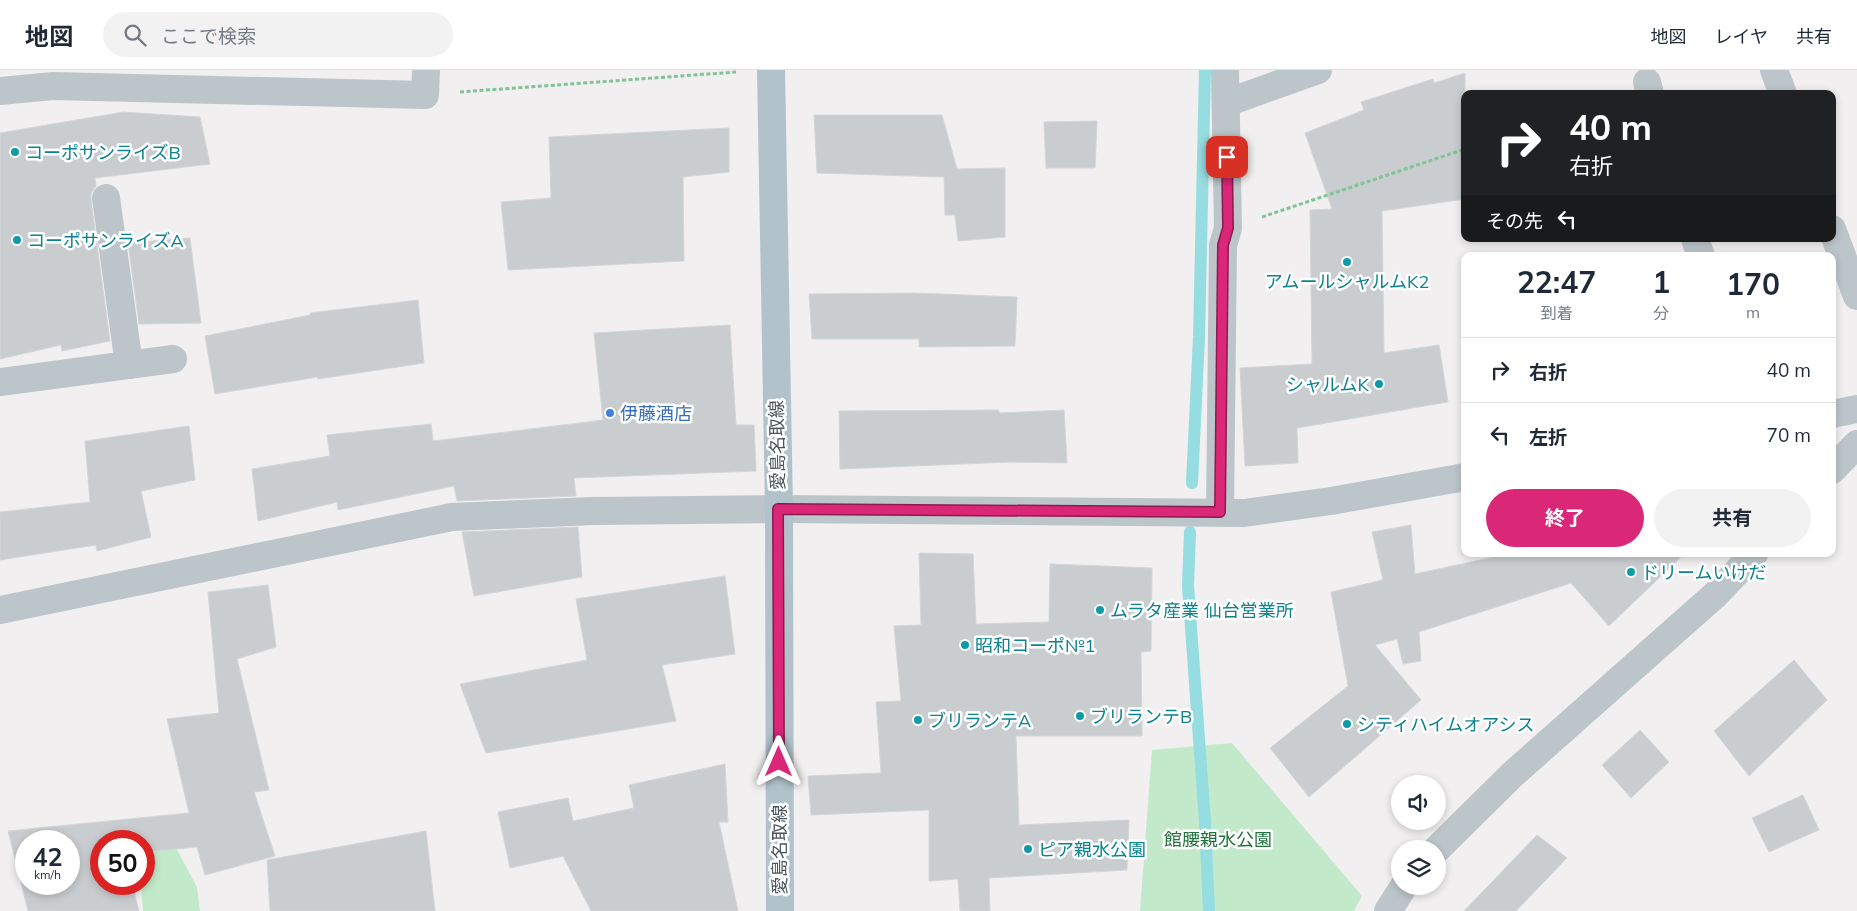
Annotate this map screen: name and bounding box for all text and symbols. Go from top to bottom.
search box [103,12,453,57]
text: 地図 [25,21,73,51]
icon: search [121,21,149,49]
text: ここで検索 [161,24,256,48]
text: 地図 [1651,25,1687,48]
text: レイヤ [1715,25,1768,48]
text: 共有 [1796,25,1832,48]
text: 40 m [1569,105,1652,149]
icon: right [1486,110,1551,175]
pin [1206,136,1248,178]
place label: コーポサンライズB [25,141,181,164]
icon: arrive [1213,143,1241,171]
marker: コーポサンライズB [9,146,21,158]
text: 右折 [1569,152,1613,180]
icon: left [1553,205,1581,233]
text: その先 [1486,209,1543,233]
place label: コーポサンライズA [27,229,184,252]
marker: コーポサンライズA [11,234,23,246]
marker: アムールシャルムK2 [1341,256,1353,268]
text: 22:47 [1517,263,1596,301]
text: 1 [1652,263,1670,301]
text: 170 [1726,265,1780,303]
place label: アムールシャルムK2 [1265,270,1429,293]
text: m [1746,302,1760,322]
text: 到着 [1541,303,1573,323]
text: 分 [1653,303,1669,323]
icon: right [1486,356,1514,384]
text: 40 m [1767,358,1811,382]
text: 右折 [1529,360,1567,384]
place label: シャルムK [1286,373,1370,396]
marker: シャルムK [1373,378,1385,390]
street label: 愛島名取線 [765,400,789,490]
place label: 伊藤酒店 [620,402,692,425]
marker: 伊藤酒店 [604,407,616,419]
icon: left [1486,421,1514,449]
text: 70 m [1767,423,1811,447]
text: 左折 [1529,425,1567,449]
button: 終了 [1486,489,1644,547]
button: 共有 [1654,489,1811,547]
place label: ドリームいけだ [1641,561,1766,584]
marker: ドリームいけだ [1625,566,1637,578]
place label: ムラタ産業 仙台営業所 [1110,599,1294,622]
marker: ムラタ産業 仙台営業所 [1094,604,1106,616]
place label: 昭和コーポ№1 [975,634,1095,657]
marker: 昭和コーポ№1 [959,639,971,651]
place label: ブリランテB [1090,705,1192,728]
place label: ブリランテA [928,709,1031,732]
marker: ブリランテB [1074,710,1086,722]
place label: シティハイムオアシス [1357,713,1534,736]
marker: ブリランテA [912,714,924,726]
marker: シティハイムオアシス [1341,718,1353,730]
position arrow [752,735,804,787]
map controls [1391,775,1446,895]
button: sound [1391,775,1446,830]
street label: 愛島名取線 [768,805,791,895]
park label: 館腰親水公園 [1164,828,1272,851]
speed limit sign: 50 [90,830,155,895]
place label: ピア親水公園 [1038,838,1146,861]
button: layers [1391,840,1446,895]
text: 42 [32,841,63,872]
marker: ピア親水公園 [1022,843,1034,855]
text: km/h [34,867,61,882]

